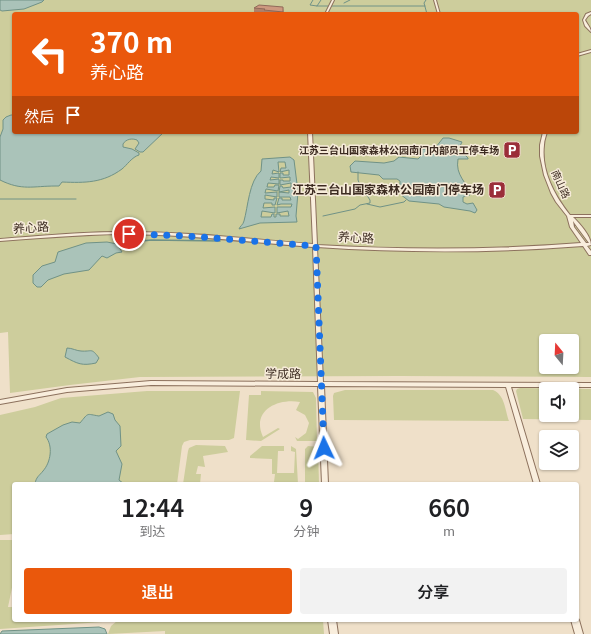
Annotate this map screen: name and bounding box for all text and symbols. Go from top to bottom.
text: 370 m [90,21,173,61]
icon: left [24,28,76,80]
text: 养心路 [90,58,144,84]
icon: arrive [62,104,84,126]
text: 然后 [24,105,54,126]
parking icon: 江苏三台山国家森林公园南门内部员工停车场 [502,140,522,160]
place label: 江苏三台山国家森林公园南门内部员工停车场 [299,142,499,157]
street label: 南山路 [549,167,574,201]
place label: 江苏三台山国家森林公园南门停车场 [292,180,484,197]
parking icon: 江苏三台山国家森林公园南门停车场 [487,180,507,200]
street label: 养心路 [12,217,49,236]
pin [112,217,146,251]
icon: arrive [118,223,140,245]
street label: 养心路 [338,227,375,246]
north arrow [539,334,579,374]
map controls [539,334,579,470]
street label: 学成路 [265,364,301,381]
button: sound [539,382,579,422]
position arrow [303,427,345,469]
button: layers [539,430,579,470]
text: 12:44 [121,489,184,524]
text: 9 [299,489,313,524]
text: 660 [428,489,470,524]
text: 到达 [140,521,166,540]
text: 分钟 [293,521,319,540]
text: m [443,521,455,540]
button: 退出 [24,568,292,614]
button: 分享 [300,568,567,614]

